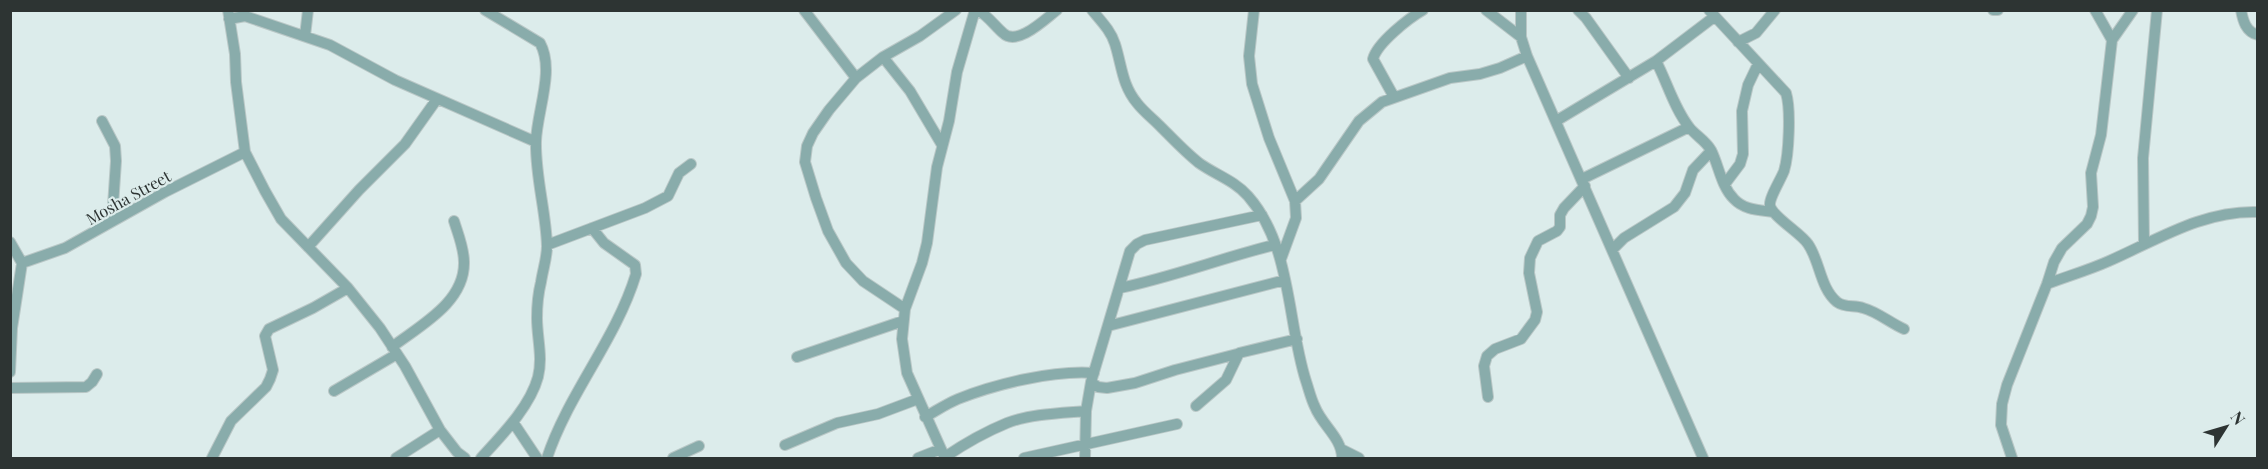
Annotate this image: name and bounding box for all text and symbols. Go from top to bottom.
street label: Mosha Street [82,165,174,229]
north arrow [2196,397,2256,457]
text: N [2227,407,2251,429]

